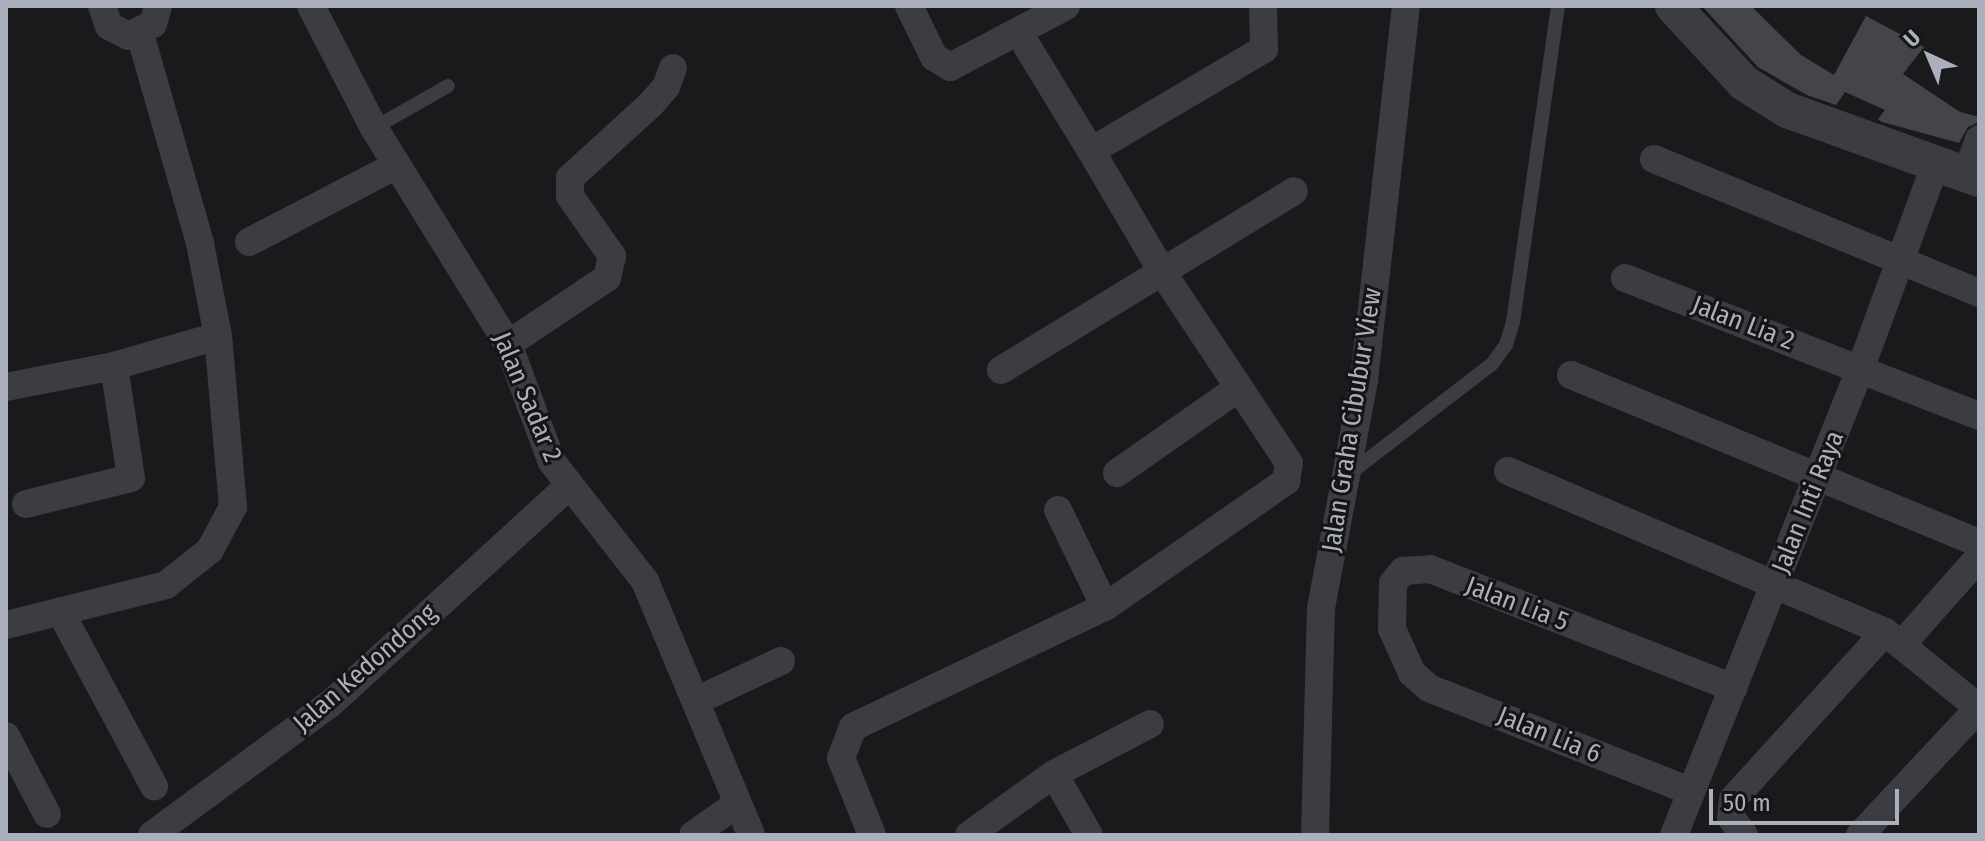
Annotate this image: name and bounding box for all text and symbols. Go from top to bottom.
north arrow [1889,16,1969,96]
text: U [1898,24,1926,53]
street label: Jalan Graha Cibubur View [1316,286,1388,554]
street label: Jalan Lia 2 [1687,289,1799,357]
street label: Jalan Sadar 2 [486,327,568,467]
street label: Jalan Inti Raya [1765,426,1851,578]
street label: Jalan Lia 5 [1461,570,1573,638]
street label: Jalan Kedondong [287,597,443,739]
street label: Jalan Lia 6 [1493,700,1605,770]
scale bar [1713,773,1903,823]
text: 50 m [1723,789,1771,817]

